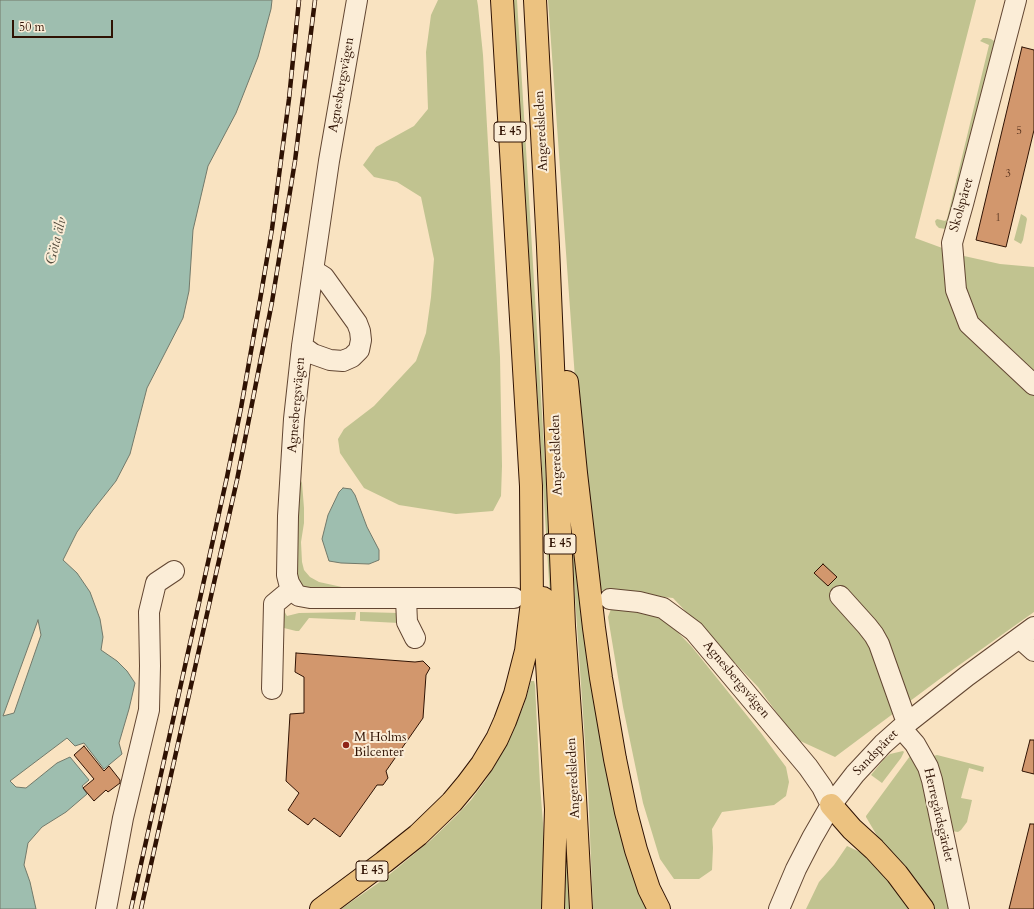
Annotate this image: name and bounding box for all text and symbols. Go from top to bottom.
scale bar [14,12,115,38]
text: 50 m [19,19,45,35]
street label: Agnesbergsvägen [326,36,358,134]
street label: Angeredsleden [532,90,552,172]
road number: E 45 [494,122,526,142]
house number: 5 [1016,124,1022,138]
house number: 3 [1005,167,1011,181]
street label: Skolspåret [947,176,977,234]
house number: 1 [995,211,1001,225]
water label: Göta älv [43,216,71,266]
street label: Agnesbergsvägen [285,356,309,454]
street label: Angeredsleden [548,414,566,496]
road number: E 45 [544,534,576,554]
street label: Agnesbergsvägen [699,638,773,722]
street label: Sandspåret [850,727,902,779]
place label: M Holms Bilcenter [354,730,406,761]
street label: Angeredsleden [564,737,584,819]
marker: M Holms Bilcenter [341,740,351,750]
street label: Herregårdsgärdet [920,767,956,863]
road number: E 45 [356,861,388,881]

